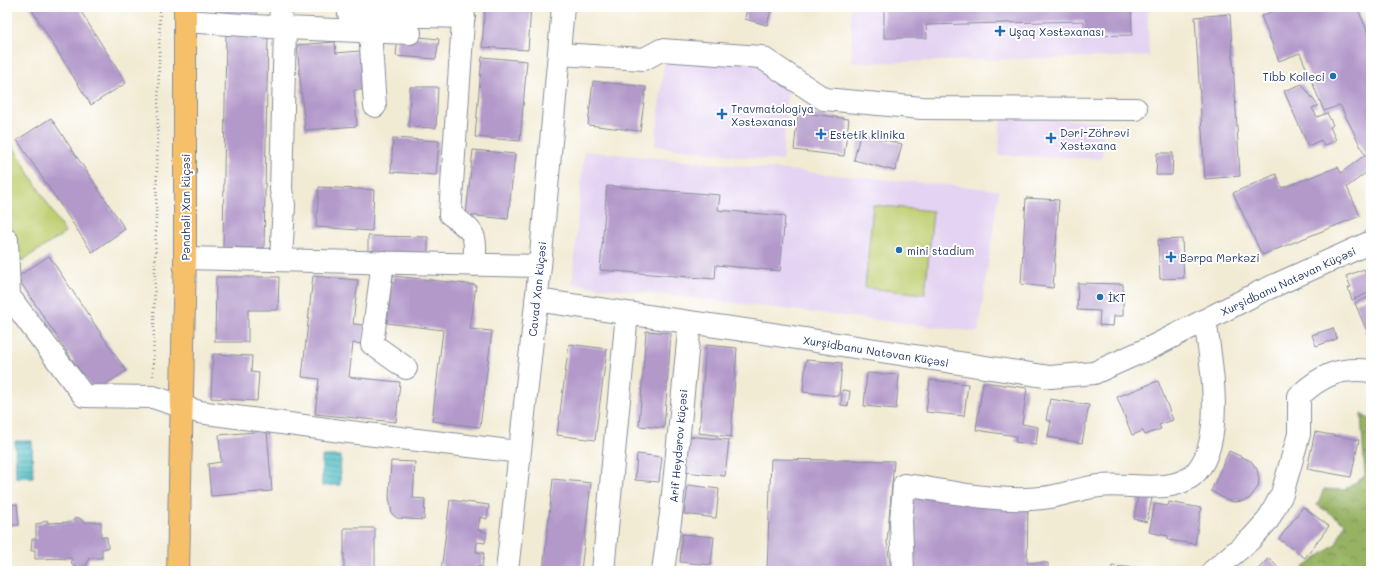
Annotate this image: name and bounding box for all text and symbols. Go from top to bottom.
place label: Uşaq Xəstəxanası [1009,24,1104,39]
marker: Uşaq Xəstəxanası [994,25,1006,37]
place label: Tibb Kolleci [1263,69,1325,84]
marker: Tibb Kolleci [1328,71,1338,81]
place label: Travmatologiya Xəstəxanası [731,101,814,129]
marker: Travmatologiya Xəstəxanası [716,108,728,120]
place label: Dəri-Zöhrəvi Xəstəxana [1060,125,1130,153]
place label: Estetik klinika [830,127,905,142]
marker: Estetik klinika [815,128,827,140]
marker: Dəri-Zöhrəvi Xəstəxana [1045,132,1057,144]
street label: Pənahəli Xan küçəsi [178,154,193,260]
street label: Cavad Xan küçəsi [525,241,549,337]
place label: mini stadium [907,243,974,258]
street label: Xurşidbanu Natəvan Küçəsi [1218,243,1358,319]
marker: mini stadium [894,245,904,255]
place label: Bərpa Mərkəzi [1180,250,1260,265]
marker: Bərpa Mərkəzi [1165,251,1177,263]
place label: İKT [1108,290,1126,305]
marker: İKT [1095,292,1105,302]
street label: Xurşidbanu Natəvan Küçəsi [802,332,950,370]
street label: Arif Heydərov küçəsi [666,389,690,503]

